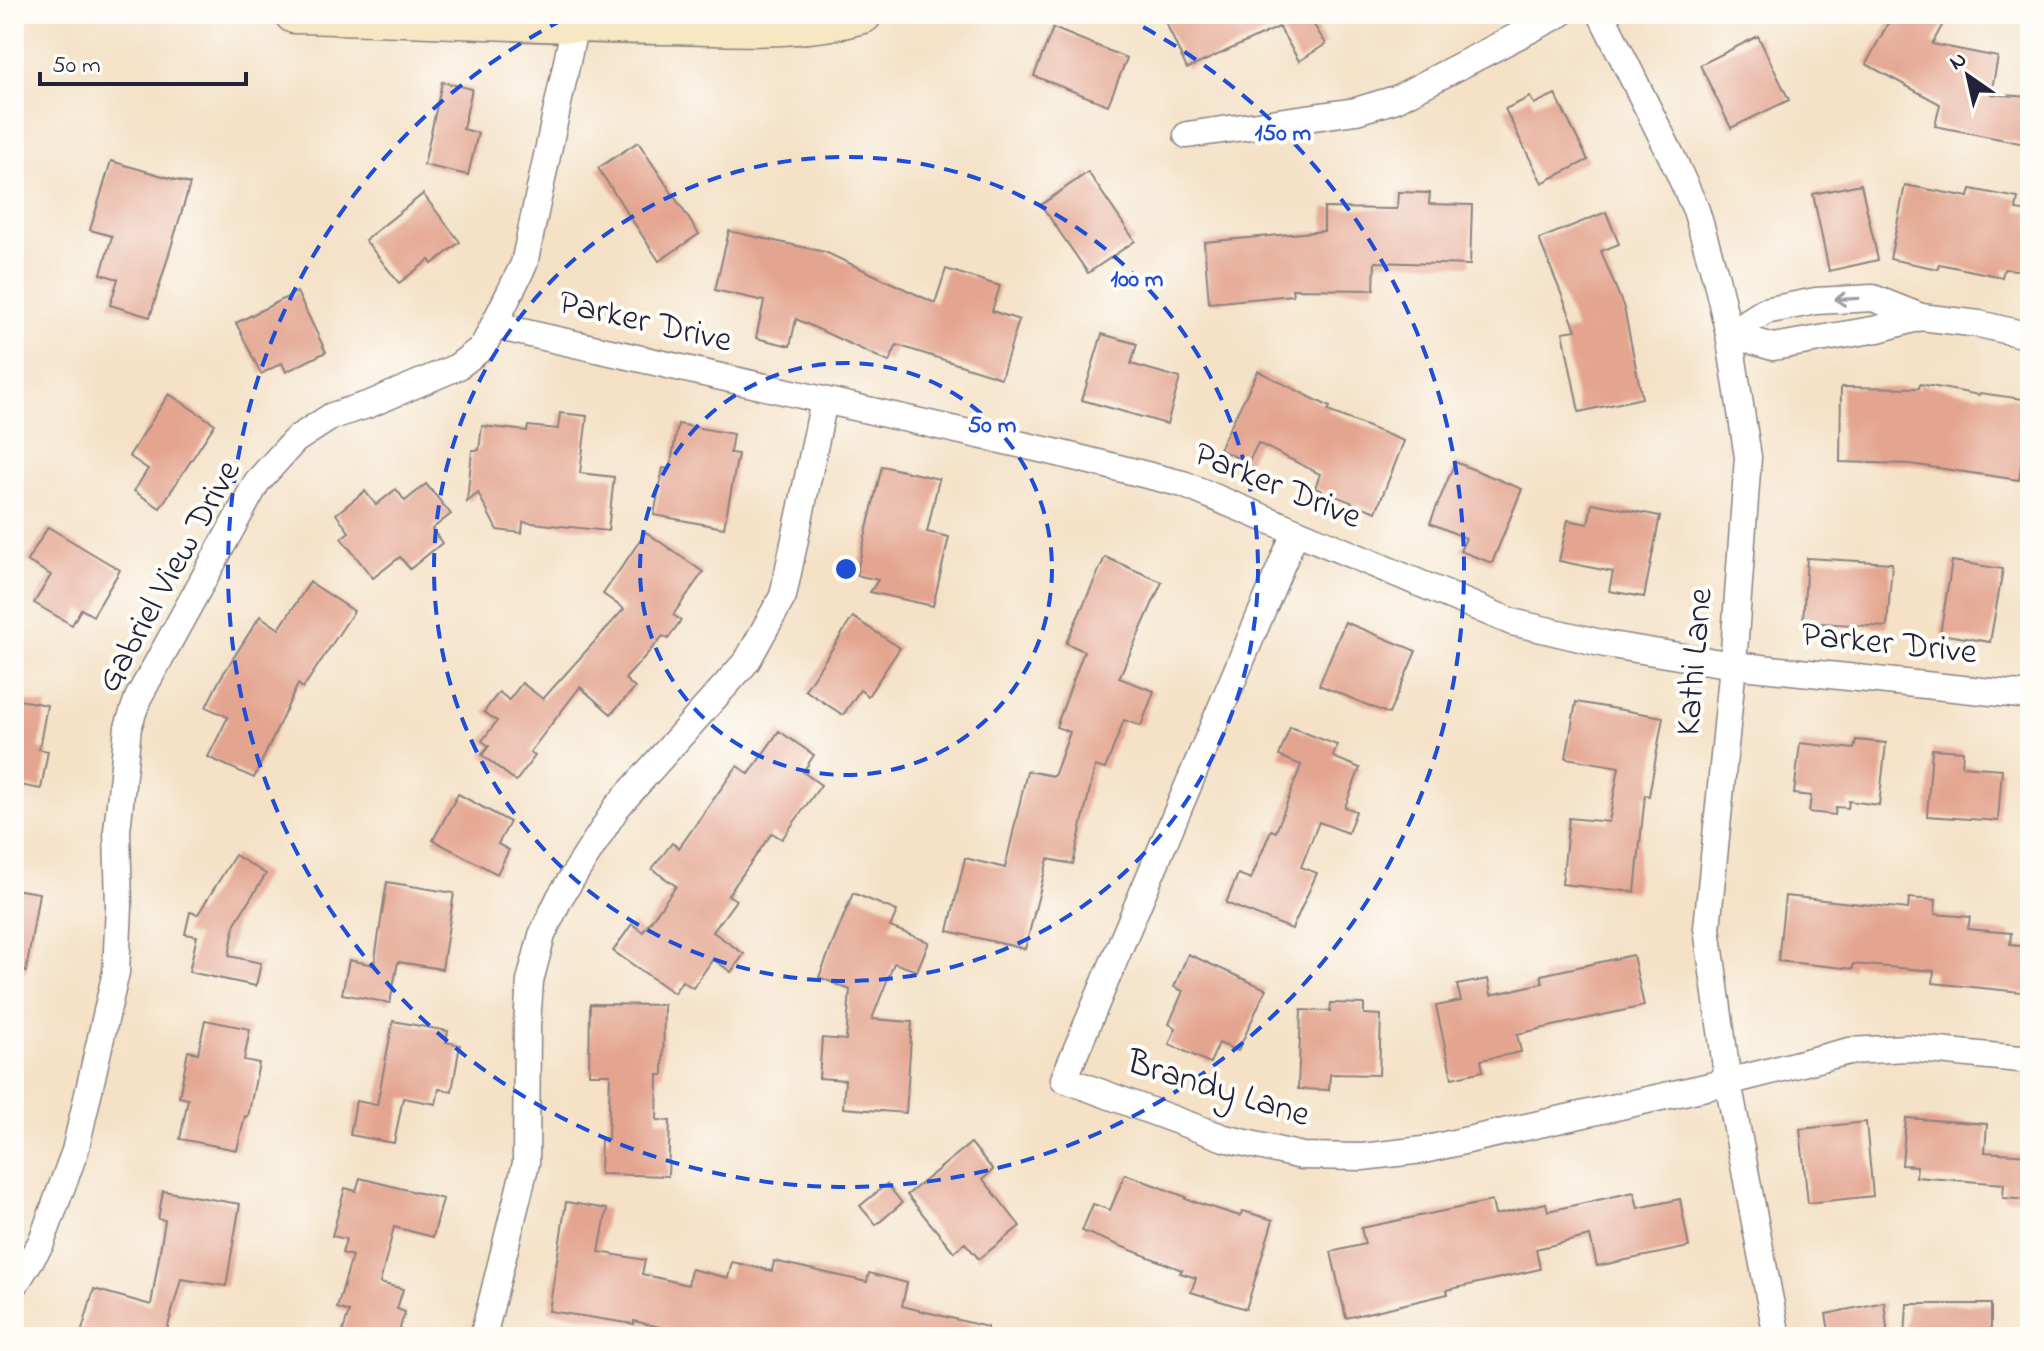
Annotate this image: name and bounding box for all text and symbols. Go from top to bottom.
scale bar [40,36,246,86]
north arrow [1928,36,2008,116]
text: N [1943,44,1974,79]
text: 50 m [52,49,101,84]
text: 150 m [1255,117,1312,152]
text: 100 m [1111,263,1164,298]
street label: Parker Drive [553,277,738,369]
one-way arrow [1834,292,1861,307]
text: 50 m [968,409,1017,444]
street label: Parker Drive [1185,429,1370,545]
street label: Gabriel View Drive [84,450,256,703]
centre of rings [832,555,860,583]
street label: Kathi Lane [1663,585,1729,738]
street label: Parker Drive [1798,609,1980,681]
street label: Brandy Lane [1119,1037,1317,1143]

